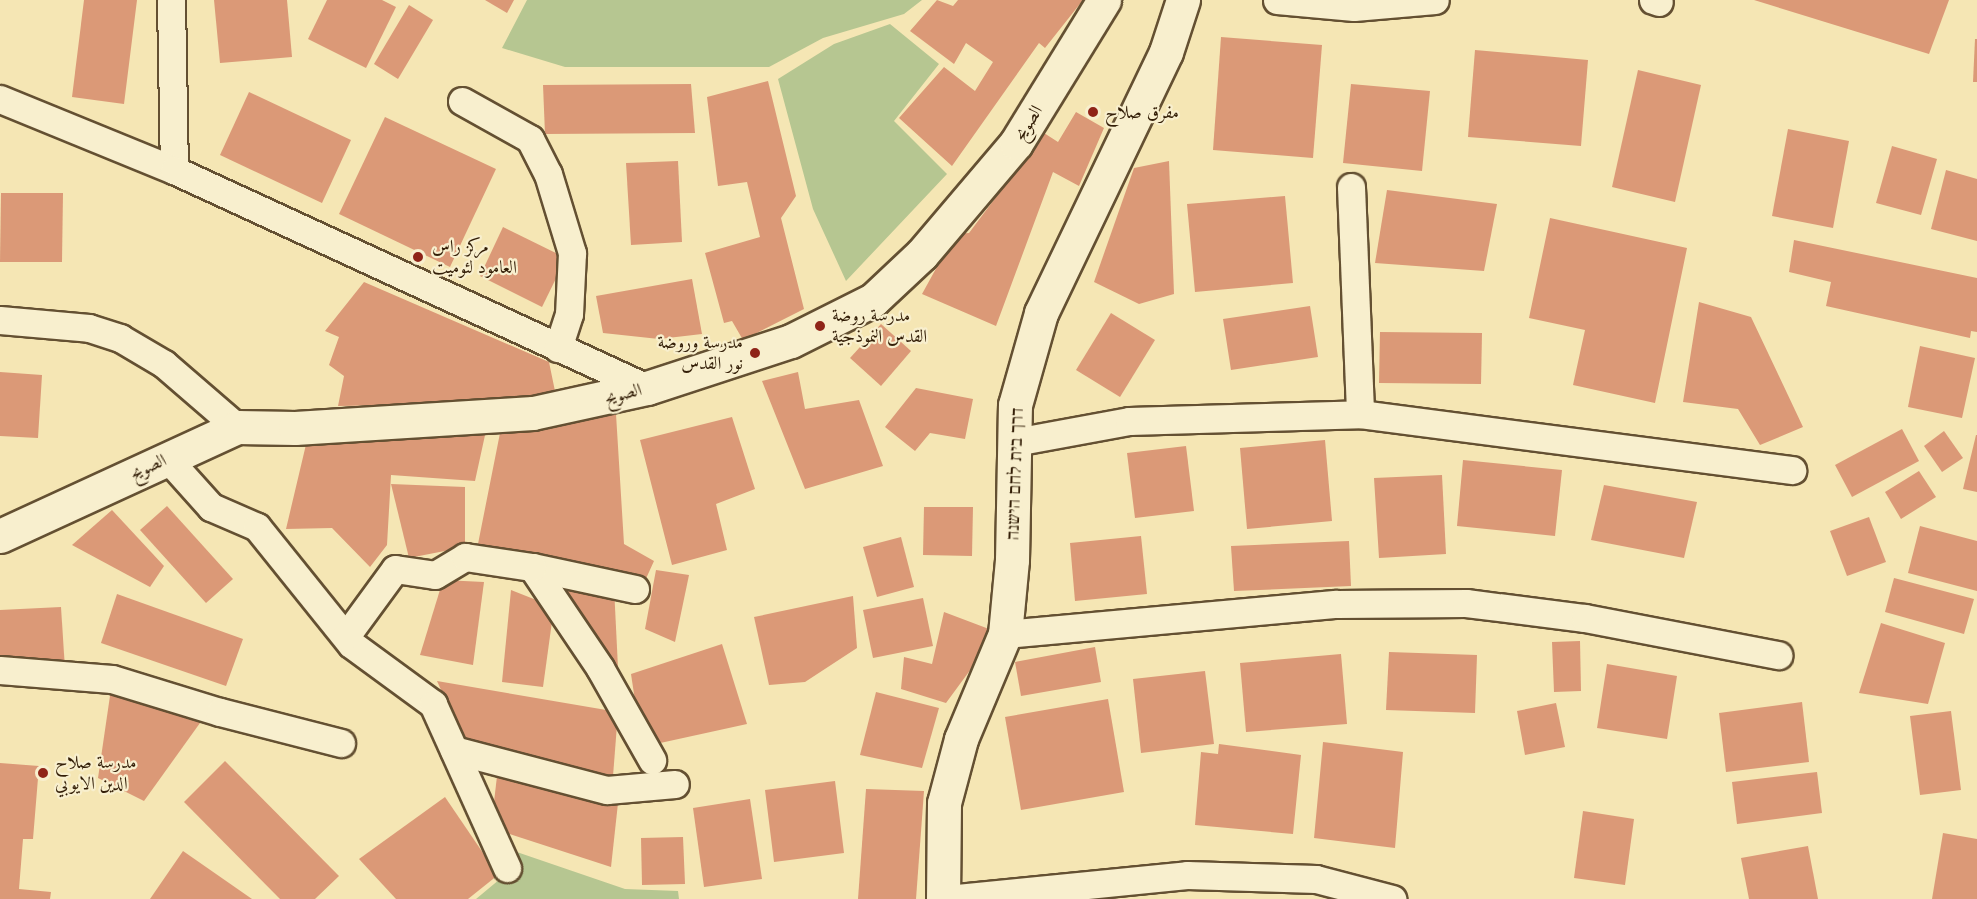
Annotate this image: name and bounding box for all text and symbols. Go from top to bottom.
street label: الصويح [1009,101,1047,145]
place label: مفرق صلاح [1105,101,1179,123]
marker: مفرق صلاح [1086,105,1100,119]
place label: مركز راس العامود لئوميت [432,236,517,278]
marker: مركز راس العامود لئوميت [409,248,427,266]
place label: مدرسة روضة القدس النموذجية [832,305,927,348]
marker: مدرسة روضة القدس النموذجية [813,319,827,333]
place label: مدرسة وروضة نور القدس [658,332,743,374]
marker: مدرسة وروضة نور القدس [748,346,762,360]
street label: الصويح [602,379,644,409]
street label: דרך בית לחם הישנה [1002,407,1028,541]
street label: الصويح [126,449,170,485]
place label: مدرسة صلاح الدين الايوبي [55,752,136,795]
marker: مدرسة صلاح الدين الايوبي [36,766,50,780]

